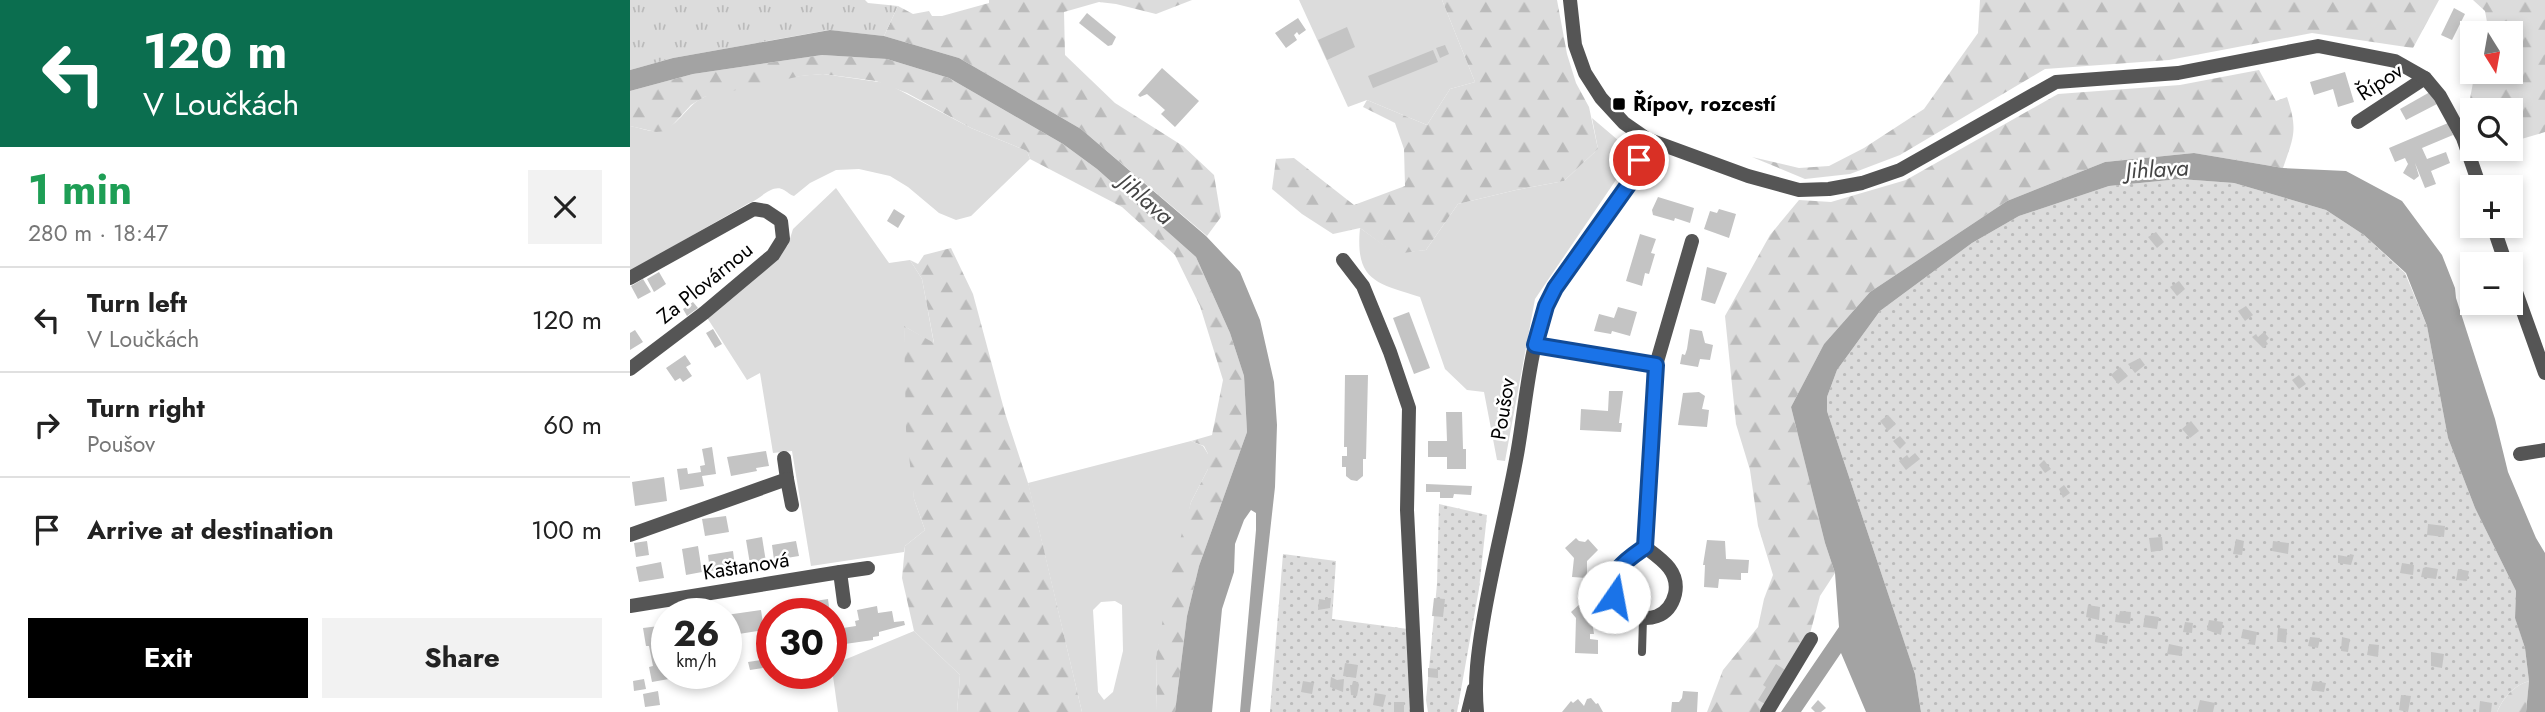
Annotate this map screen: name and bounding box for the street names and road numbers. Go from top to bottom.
street label: Řípov [2351,56,2410,108]
street label: Za Plovárnou [651,235,759,331]
street label: Poušov [1483,375,1523,442]
street label: Kaštanová [701,544,791,588]

